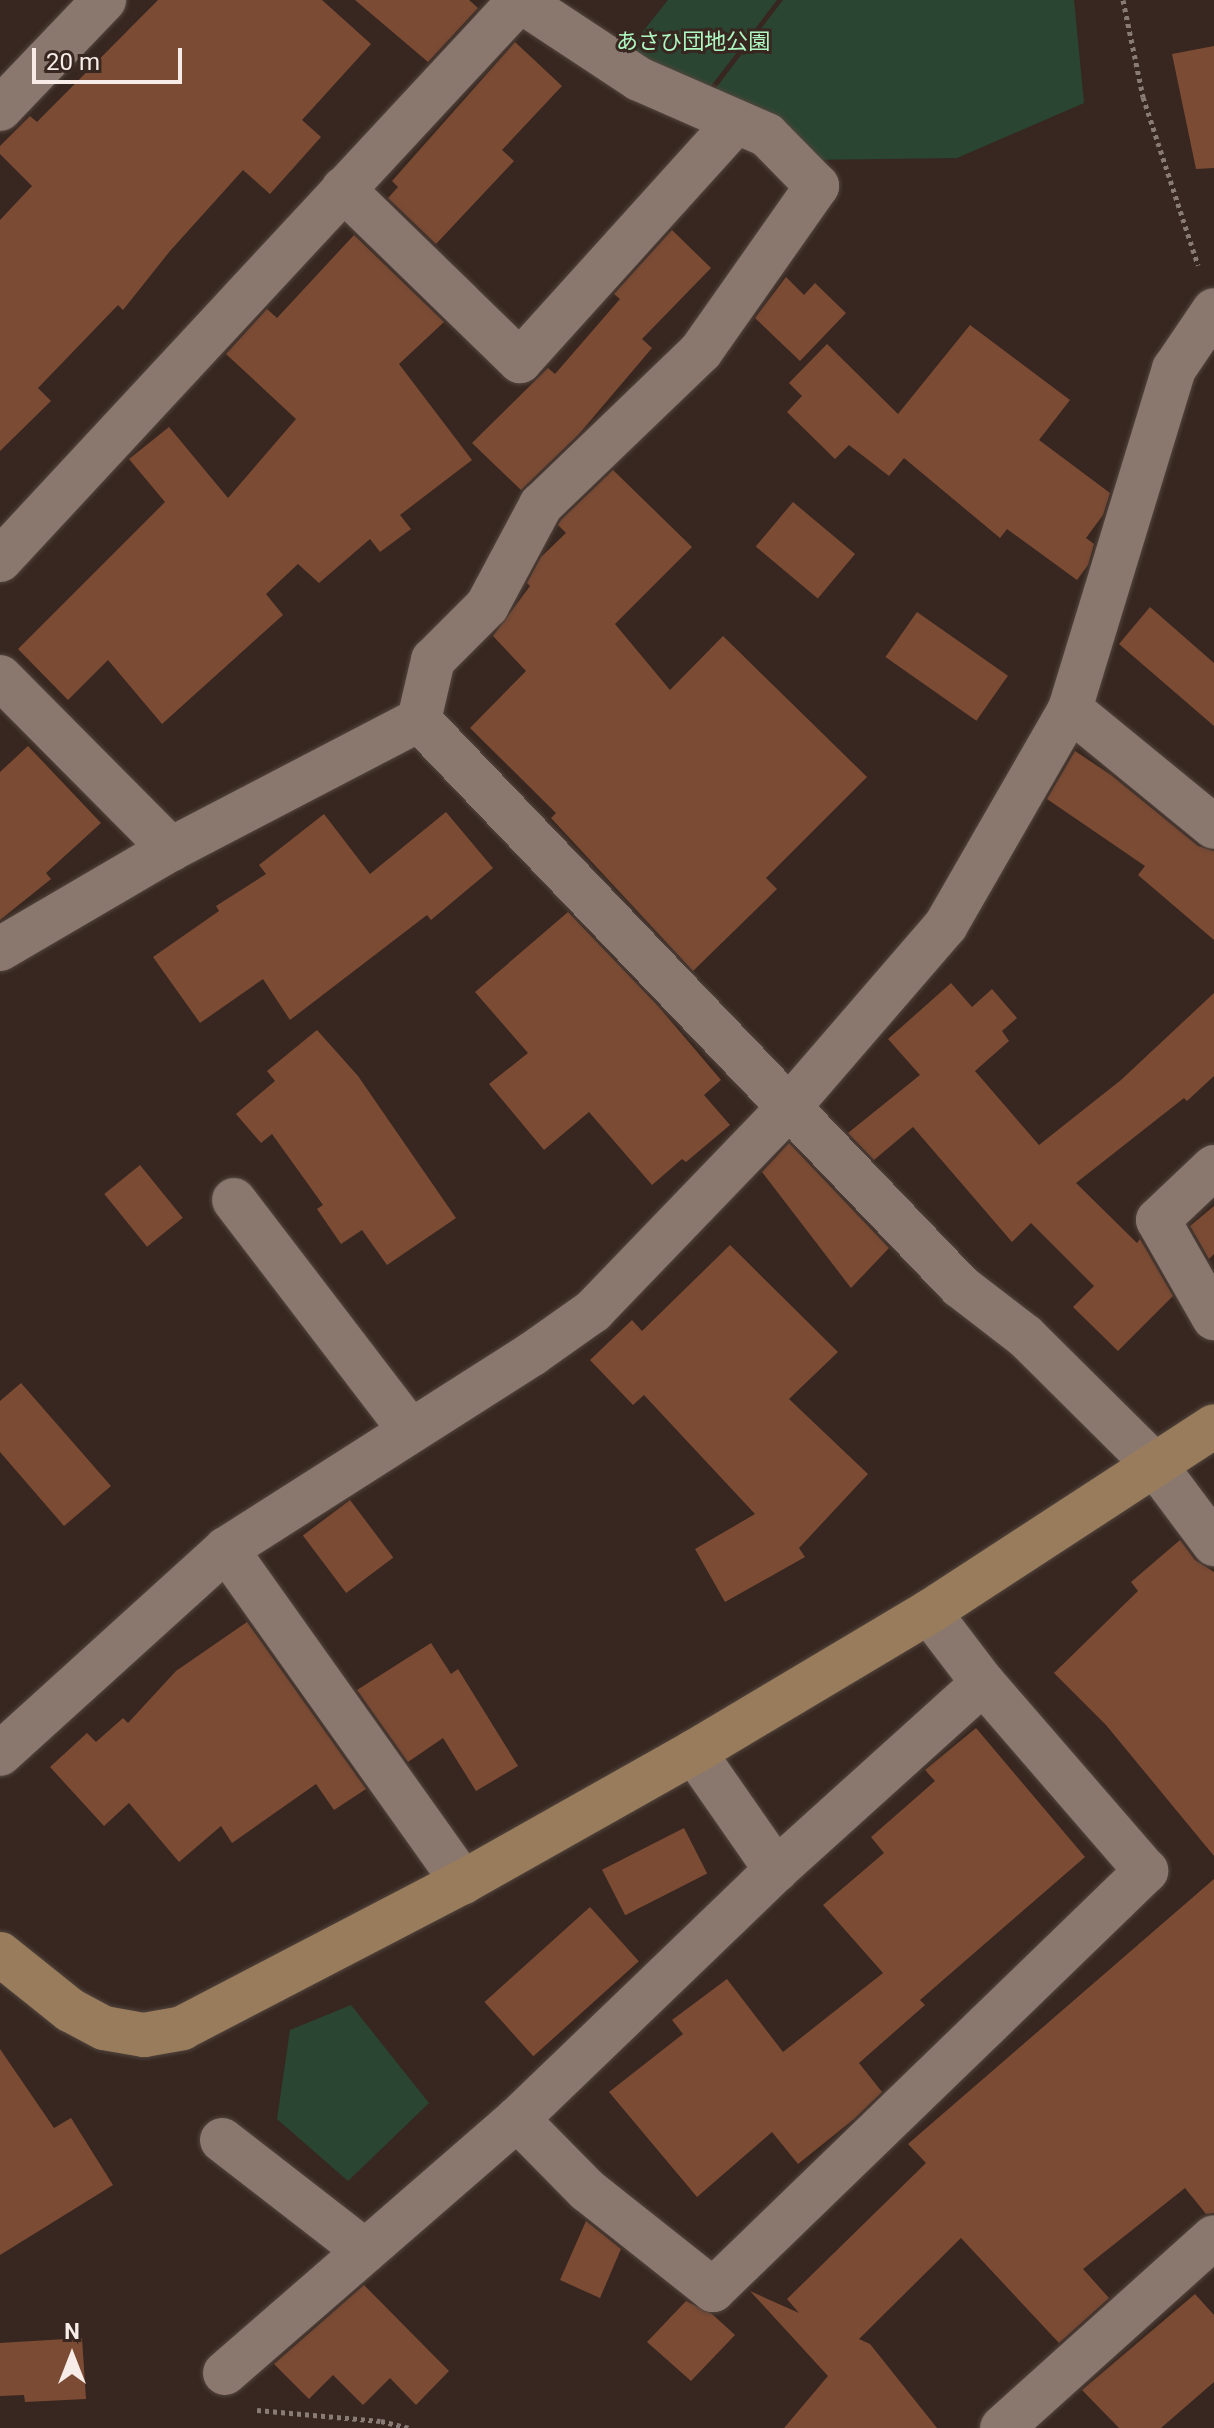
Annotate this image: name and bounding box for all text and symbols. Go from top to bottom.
park label: あさひ団地公園 [616,29,770,55]
scale bar [36,32,186,82]
text: 20 m [46,48,100,76]
north arrow [32,2316,112,2396]
text: N [64,2319,80,2344]

